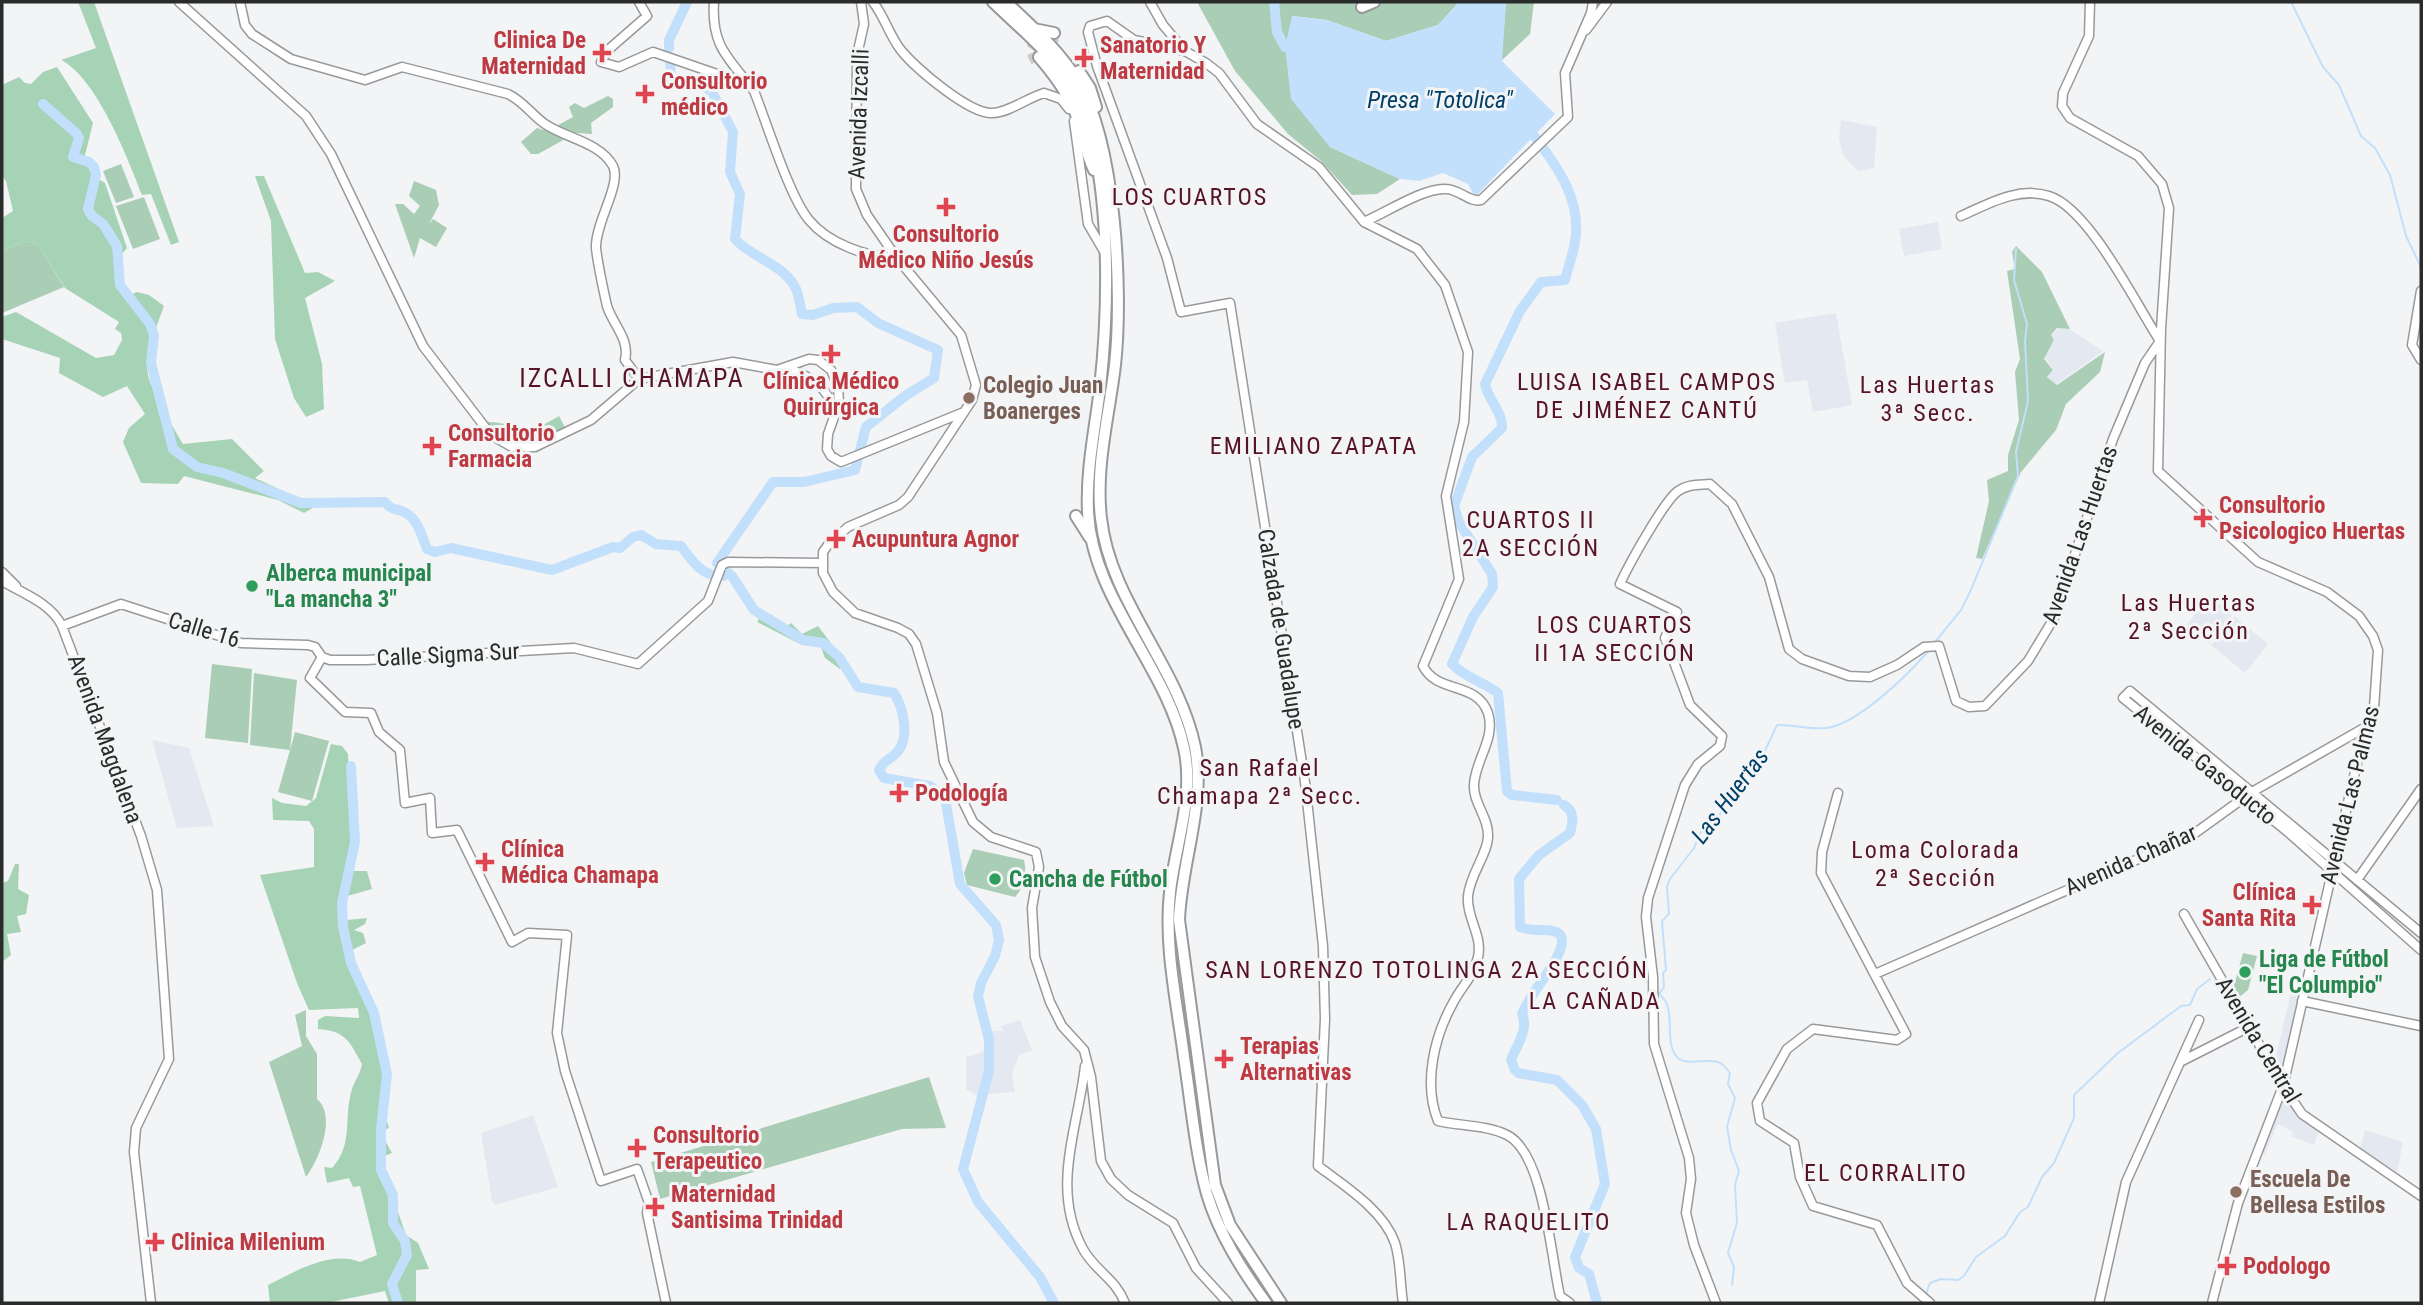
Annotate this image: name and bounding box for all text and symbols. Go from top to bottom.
place label: Clinica De Maternidad [481,27,586,80]
place label: Sanatorio Y Maternidad [1100,32,1207,85]
marker: Clinica De Maternidad [592,43,612,63]
street label: Avenida Izcalli [843,48,875,180]
marker: Sanatorio Y Maternidad [1074,48,1094,68]
place label: Consultorio médico [661,68,767,121]
marker: Consultorio médico [635,84,655,104]
water label: Presa "Totolica" [1367,86,1513,114]
district label: LOS CUARTOS [1112,183,1268,211]
marker: Consultorio Médico Niño Jesús [936,197,956,217]
place label: Consultorio Médico Niño Jesús [858,221,1034,274]
marker: Clínica Médico Quirúrgica [821,344,841,364]
district label: IZCALLI CHAMAPA [519,363,745,393]
place label: Clínica Médico Quirúrgica [763,368,899,421]
district label: LUISA ISABEL CAMPOS DE JIMÉNEZ CANTÚ [1517,368,1777,424]
district label: Las Huertas 3ª Secc. [1860,371,1996,427]
place label: Colegio Juan Boanerges [983,372,1103,425]
marker: Colegio Juan Boanerges [961,390,977,406]
place label: Consultorio Farmacia [448,420,554,473]
district label: EMILIANO ZAPATA [1210,432,1418,460]
marker: Consultorio Farmacia [422,436,442,456]
street label: Avenida Las Huertas [2037,442,2123,628]
place label: Consultorio Psicologico Huertas [2219,492,2405,545]
district label: CUARTOS II 2A SECCIÓN [1462,506,1600,562]
marker: Consultorio Psicologico Huertas [2193,508,2213,528]
place label: Acupuntura Agnor [852,526,1019,553]
street label: Calzada de Guadalupe [1252,527,1310,731]
marker: Acupuntura Agnor [826,529,846,549]
place label: Alberca municipal "La mancha 3" [266,560,432,613]
marker: Alberca municipal "La mancha 3" [244,578,260,594]
district label: Las Huertas 2ª Sección [2121,589,2257,645]
street label: Calle 16 [165,606,243,654]
district label: LOS CUARTOS II 1A SECCIÓN [1534,611,1696,667]
street label: Calle Sigma Sur [376,638,520,672]
street label: Avenida Magdalena [62,651,148,827]
street label: Avenida Gasoducto [2128,699,2282,831]
street label: Avenida Las Palmas [2315,703,2385,887]
water label: Las Huertas [1685,743,1775,849]
district label: San Rafael Chamapa 2ª Secc. [1157,754,1363,810]
place label: Podología [915,780,1008,807]
marker: Podología [889,783,909,803]
street label: Avenida Chañar [2061,819,2201,901]
place label: Clínica Médica Chamapa [501,836,659,889]
district label: Loma Colorada 2ª Sección [1851,836,2021,892]
marker: Clínica Médica Chamapa [475,852,495,872]
place label: Cancha de Fútbol [1009,866,1168,893]
marker: Cancha de Fútbol [987,871,1003,887]
place label: Clínica Santa Rita [2202,879,2296,932]
marker: Clínica Santa Rita [2302,895,2322,915]
place label: Liga de Fútbol "El Columpio" [2259,946,2389,999]
district label: SAN LORENZO TOTOLINGA 2A SECCIÓN [1205,956,1649,984]
marker: Liga de Fútbol "El Columpio" [2237,964,2253,980]
street label: Avenida Central [2210,972,2306,1108]
district label: LA CAÑADA [1529,987,1661,1015]
place label: Terapias Alternativas [1240,1033,1352,1086]
marker: Terapias Alternativas [1214,1049,1234,1069]
place label: Consultorio Terapeutico [653,1122,762,1175]
marker: Consultorio Terapeutico [627,1138,647,1158]
district label: EL CORRALITO [1804,1159,1968,1187]
place label: Escuela De Bellesa Estilos [2250,1166,2385,1219]
place label: Maternidad Santisima Trinidad [671,1181,843,1234]
marker: Escuela De Bellesa Estilos [2228,1184,2244,1200]
marker: Maternidad Santisima Trinidad [645,1197,665,1217]
district label: LA RAQUELITO [1447,1208,1611,1236]
place label: Clinica Milenium [171,1229,325,1256]
marker: Clinica Milenium [145,1232,165,1252]
place label: Podologo [2243,1253,2330,1280]
marker: Podologo [2217,1256,2237,1276]

